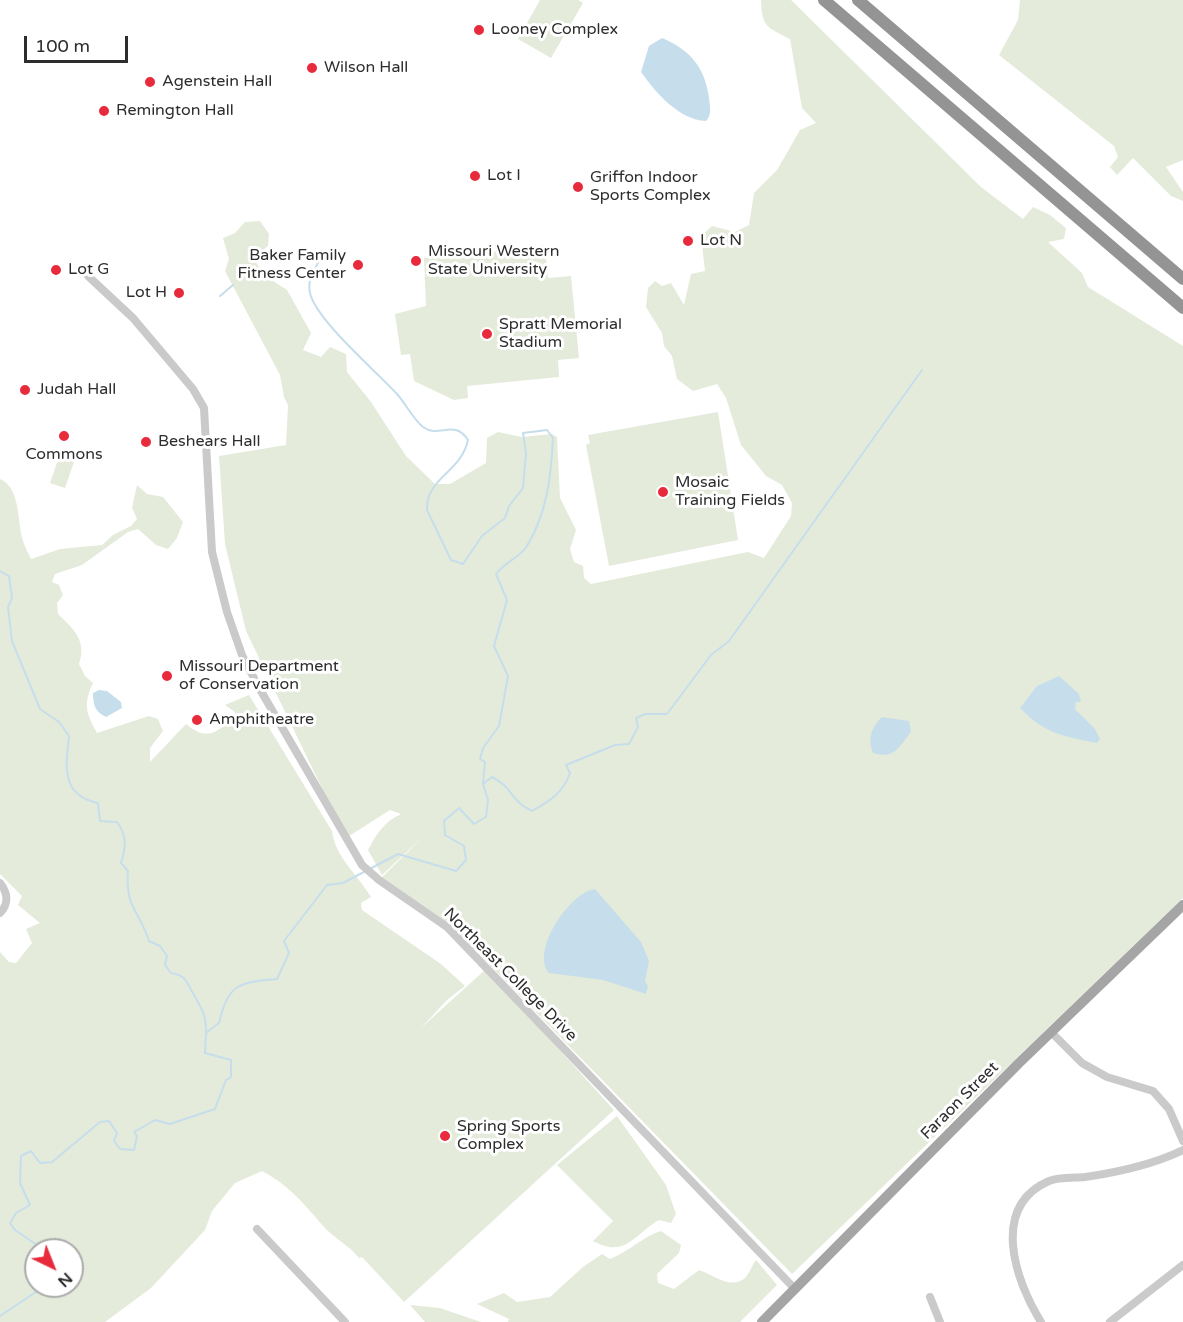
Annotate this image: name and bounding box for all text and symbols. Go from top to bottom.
place label: Looney Complex [491,20,618,40]
marker: Looney Complex [472,23,486,37]
scale bar [27,24,130,62]
text: 100 m [35,35,90,57]
place label: Wilson Hall [324,58,408,78]
marker: Wilson Hall [305,61,319,75]
place label: Agenstein Hall [162,72,272,92]
marker: Agenstein Hall [143,75,157,89]
place label: Remington Hall [116,101,234,121]
marker: Remington Hall [97,104,111,118]
place label: Lot I [487,166,521,186]
place label: Griffon Indoor Sports Complex [590,168,711,206]
marker: Lot I [468,169,482,183]
marker: Griffon Indoor Sports Complex [571,180,585,194]
place label: Lot N [700,231,742,251]
marker: Lot N [681,234,695,248]
place label: Missouri Western State University [428,242,559,280]
place label: Baker Family Fitness Center [237,246,346,284]
marker: Missouri Western State University [409,254,423,268]
marker: Baker Family Fitness Center [351,258,365,272]
place label: Lot G [68,260,109,280]
marker: Lot G [49,263,63,277]
place label: Lot H [126,283,167,303]
marker: Lot H [172,286,186,300]
place label: Spratt Memorial Stadium [499,315,622,353]
marker: Spratt Memorial Stadium [480,327,494,341]
place label: Judah Hall [37,380,116,400]
marker: Judah Hall [18,383,32,397]
marker: Commons [57,429,71,443]
place label: Beshears Hall [158,432,261,452]
marker: Beshears Hall [139,435,153,449]
place label: Commons [25,445,103,465]
place label: Mosaic Training Fields [675,473,785,511]
marker: Mosaic Training Fields [656,485,670,499]
place label: Missouri Department of Conservation [179,657,339,695]
marker: Missouri Department of Conservation [160,669,174,683]
place label: Amphitheatre [209,710,314,730]
marker: Amphitheatre [190,713,204,727]
street label: Northeast College Drive [439,904,581,1046]
street label: Faraon Street [917,1058,1003,1144]
place label: Spring Sports Complex [457,1117,560,1155]
marker: Spring Sports Complex [438,1129,452,1143]
north arrow [24,1238,84,1298]
text: N [53,1268,76,1291]

